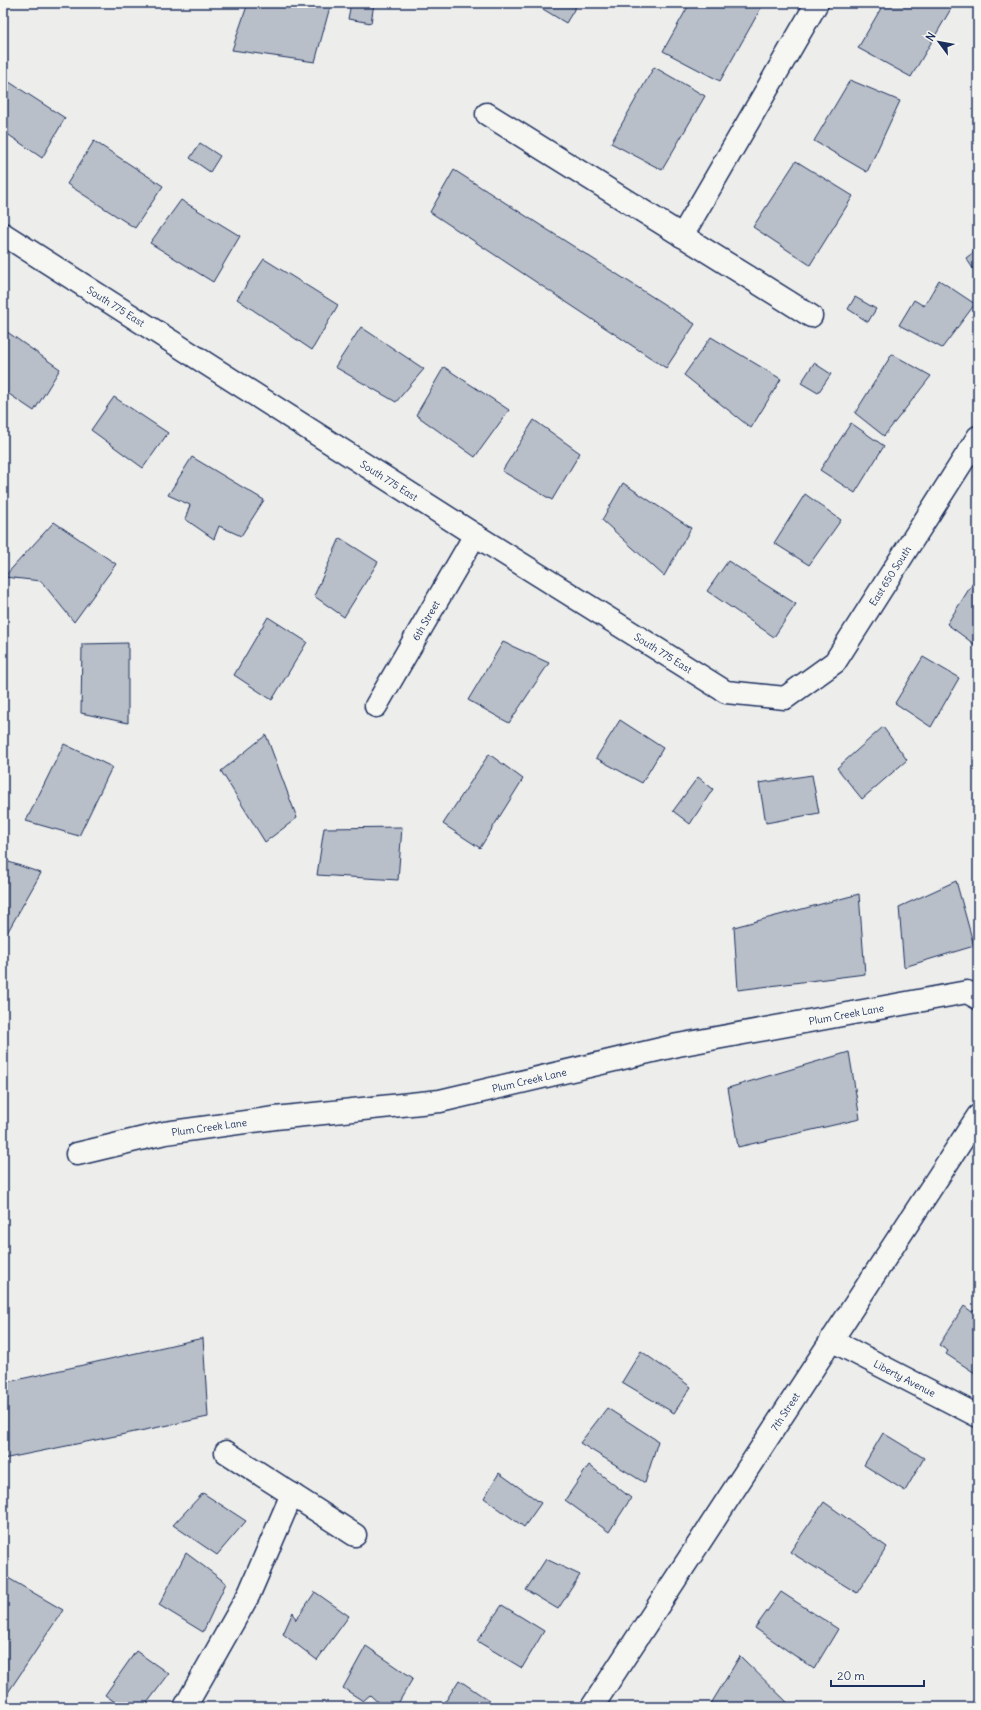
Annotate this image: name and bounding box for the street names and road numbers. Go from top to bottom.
street label: South 775 East [84,283,148,330]
street label: South 775 East [358,457,421,504]
street label: East 650 South [866,543,914,608]
street label: 6th Street [409,598,443,643]
street label: South 775 East [632,630,695,677]
street label: Plum Creek Lane [808,1001,885,1028]
street label: Plum Creek Lane [491,1065,568,1096]
street label: Plum Creek Lane [171,1116,248,1139]
street label: Liberty Avenue [871,1357,938,1400]
street label: 7th Street [768,1390,803,1433]

